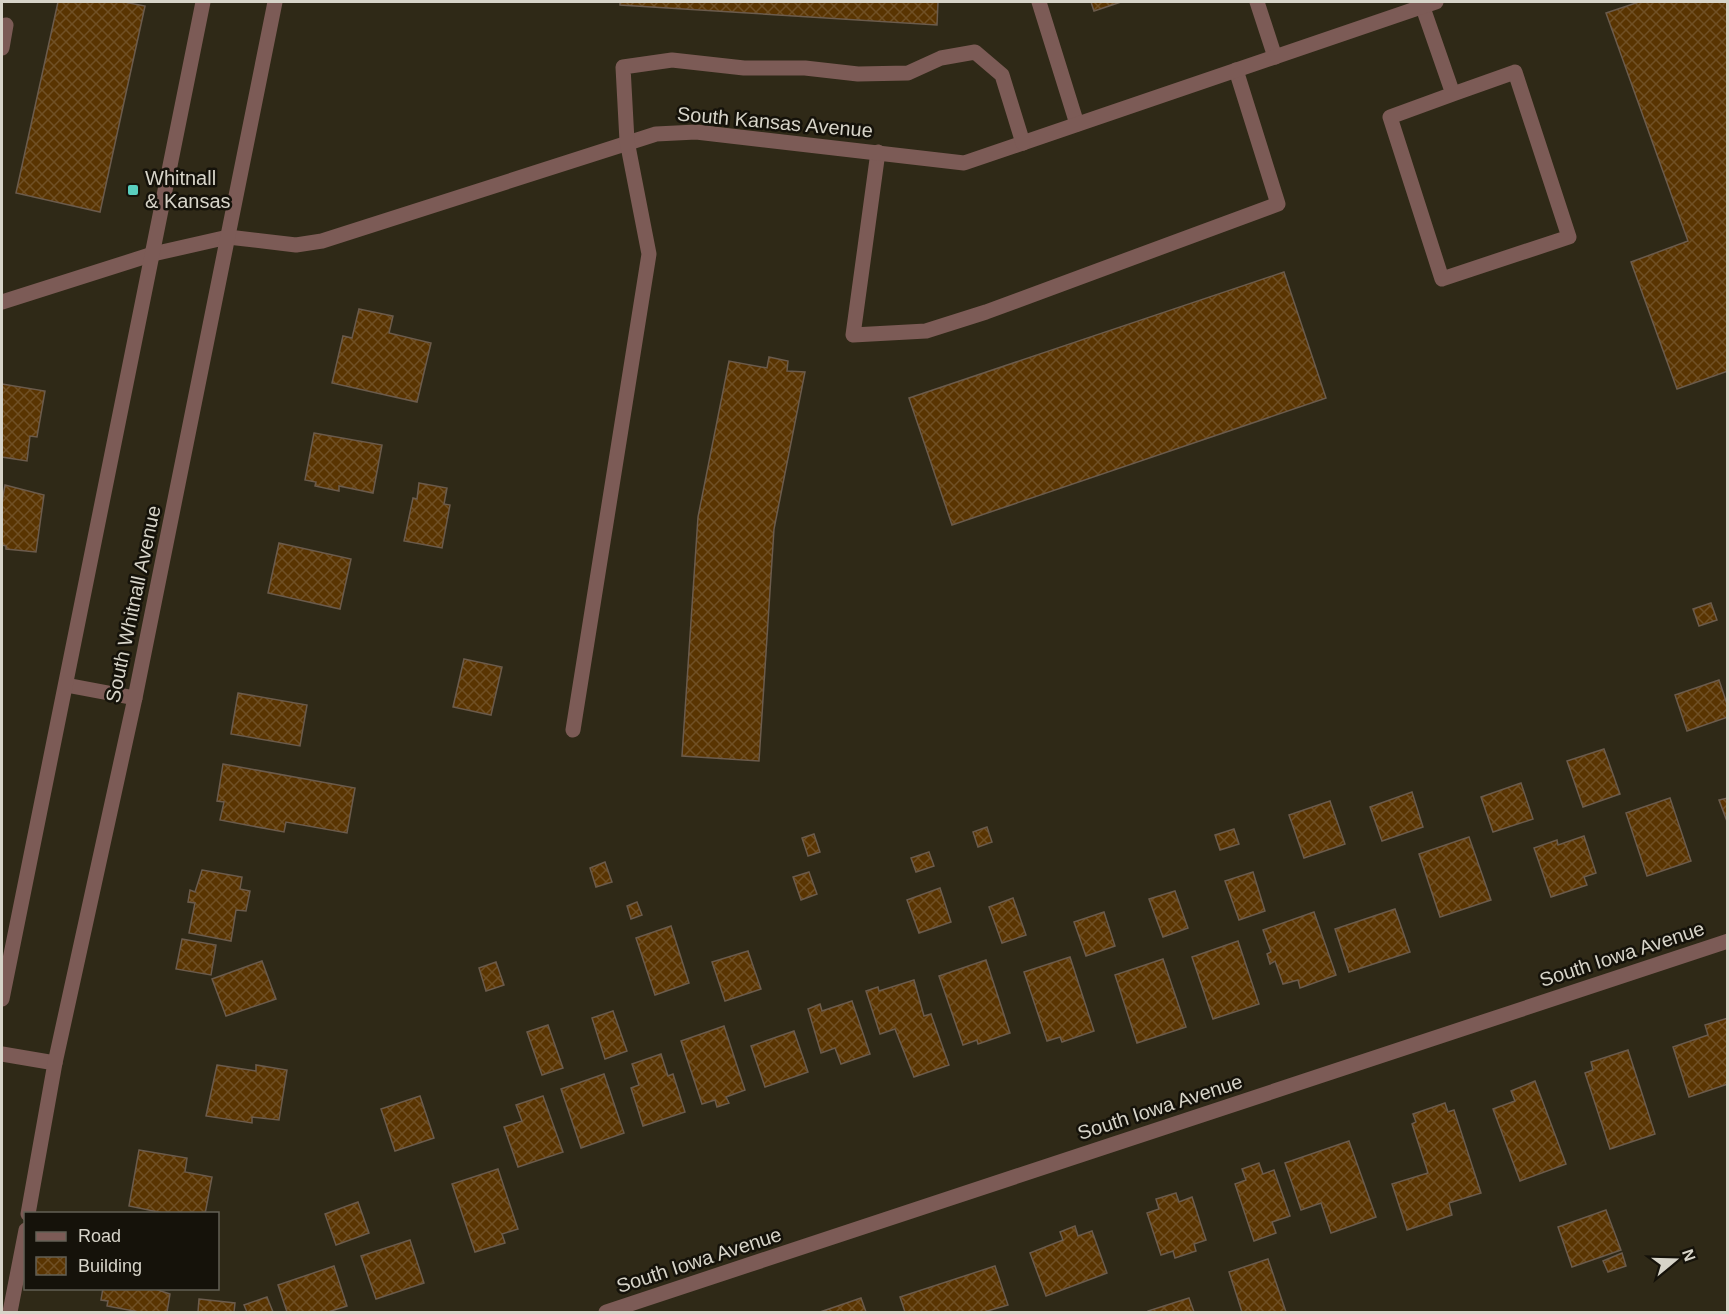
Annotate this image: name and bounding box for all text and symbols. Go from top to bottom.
street label: South Kansas Avenue [676,102,874,142]
place label: Whitnall & Kansas [145,167,231,212]
marker: Whitnall & Kansas [126,183,140,197]
street label: South Whitnall Avenue [101,503,165,705]
street label: South Iowa Avenue [1537,917,1707,991]
street label: South Iowa Avenue [1075,1070,1245,1144]
legend [24,1212,219,1290]
street label: South Iowa Avenue [614,1223,784,1297]
text: Road [78,1226,121,1246]
north arrow [1645,1230,1705,1290]
text: N [1679,1247,1699,1264]
text: Building [78,1256,142,1276]

